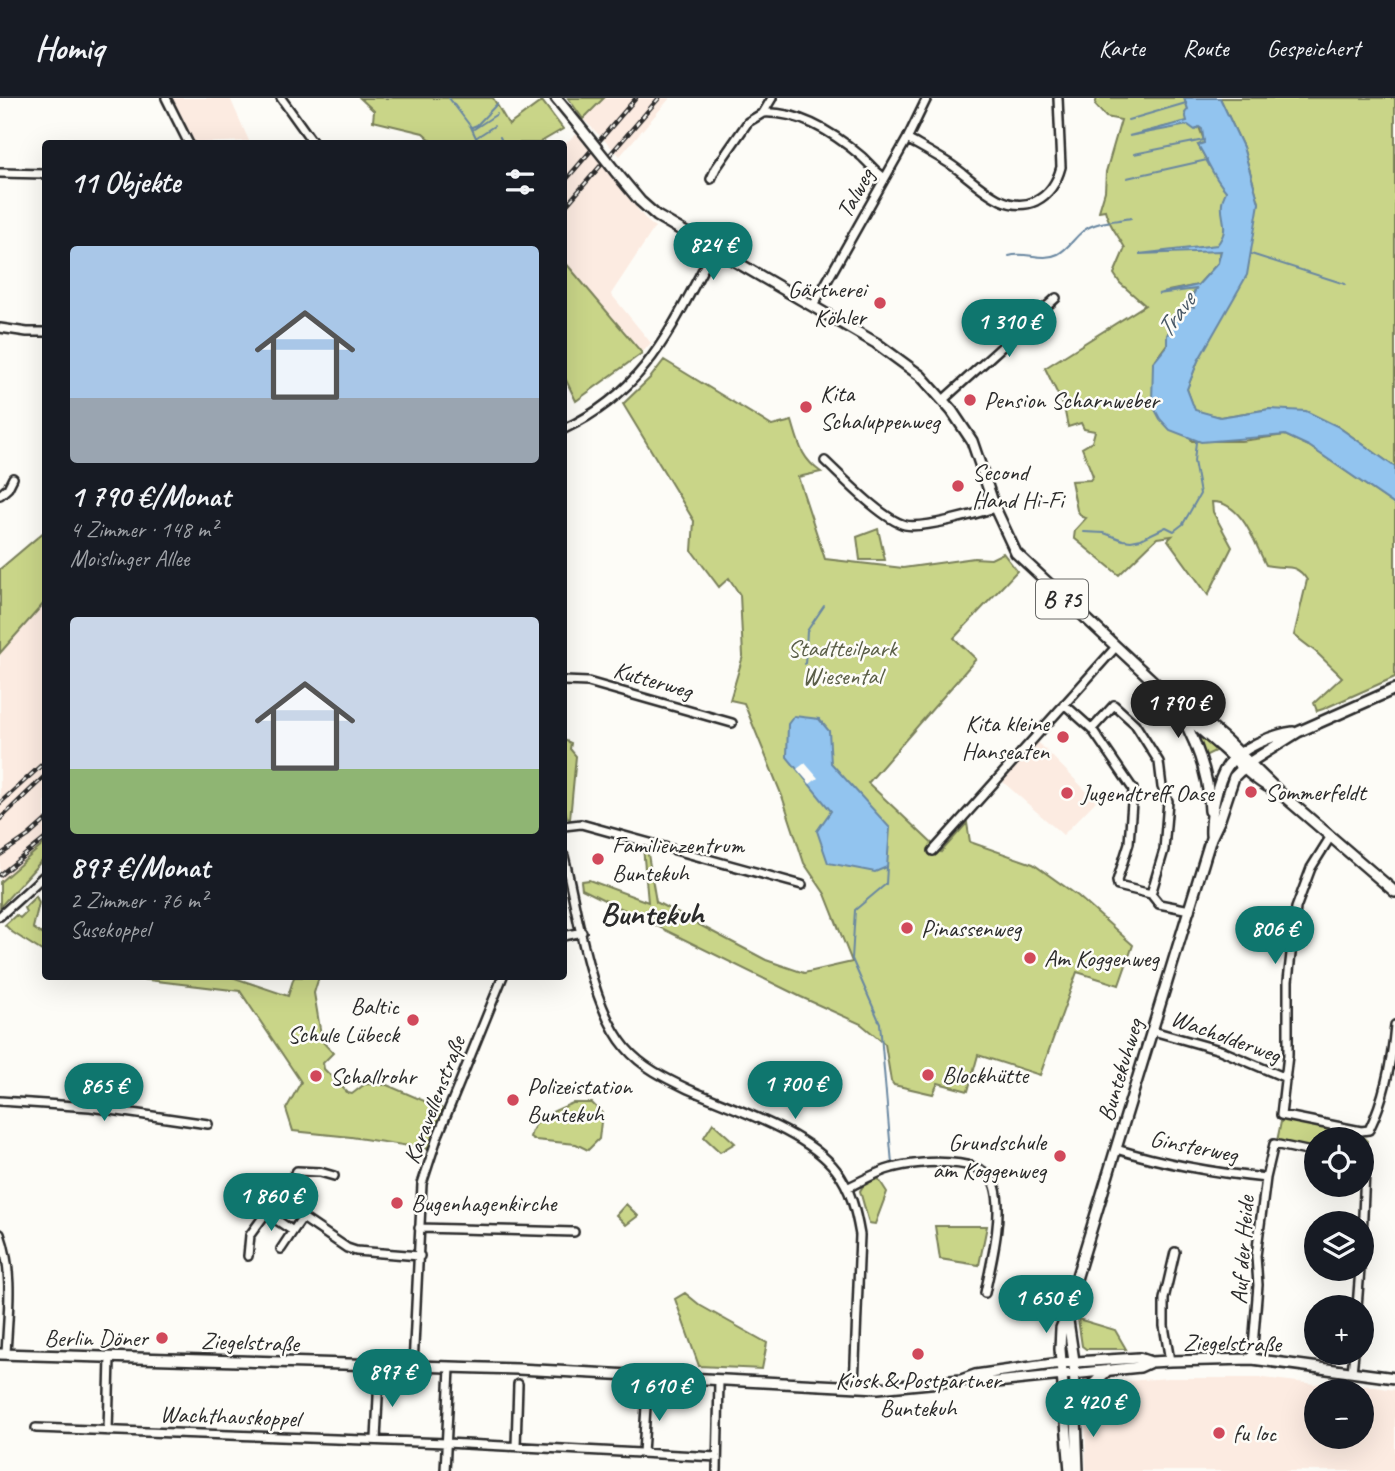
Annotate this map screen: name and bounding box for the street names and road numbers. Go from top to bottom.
street label: Talweg [829,162,881,223]
road number: B 75 [1036,579,1088,618]
street label: Kutterweg [610,654,698,706]
street label: Wacholderweg [1167,1002,1286,1070]
street label: Buntekuhweg [1090,1014,1150,1125]
street label: Karavellenstraße [396,1030,473,1168]
street label: Ginsterweg [1148,1123,1242,1169]
street label: Auf der Heide [1223,1193,1261,1305]
street label: Ziegelstraße [201,1325,302,1359]
street label: Ziegelstraße [1183,1327,1283,1359]
street label: Wachthauskoppel [159,1399,305,1434]

